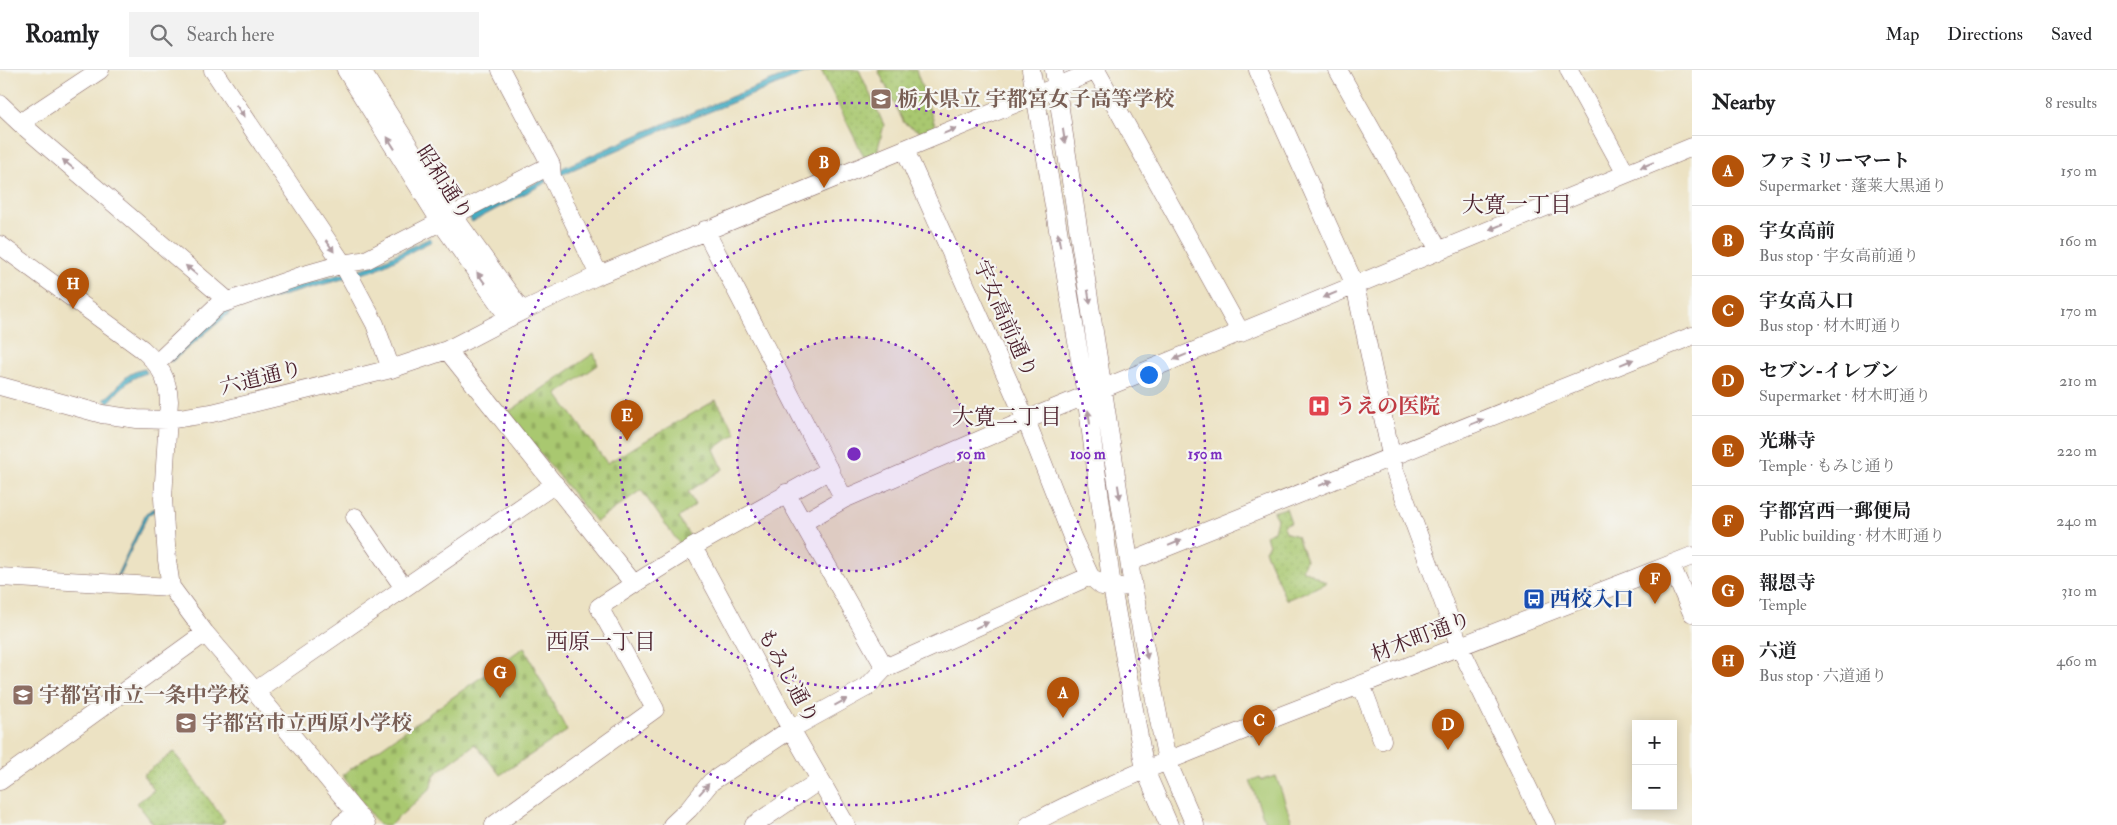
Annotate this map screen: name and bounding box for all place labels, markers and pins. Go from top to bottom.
place label: 栃木県立 宇都宮女子高等学校 [897,86,1174,113]
school or university icon: 栃木県立 宇都宮女子高等学校 [869,87,893,111]
pin: B [808,147,840,188]
pin: H [57,268,89,309]
place label: うえの医院 [1335,393,1440,420]
hospital icon: うえの医院 [1307,394,1331,418]
pin: E [611,400,643,441]
centre of rings [845,445,863,463]
pin: F [1639,563,1671,604]
place label: 西校入口 [1550,586,1634,613]
bus stop icon: 西校入口 [1522,587,1546,611]
pin: G [484,657,516,698]
pin: A [1047,677,1079,718]
place label: 宇都宮市立一条中学校 [39,682,249,709]
school or university icon: 宇都宮市立一条中学校 [11,683,35,707]
pin: C [1243,705,1275,746]
pin: D [1432,709,1464,750]
place label: 宇都宮市立西原小学校 [202,710,412,737]
school or university icon: 宇都宮市立西原小学校 [174,711,198,735]

